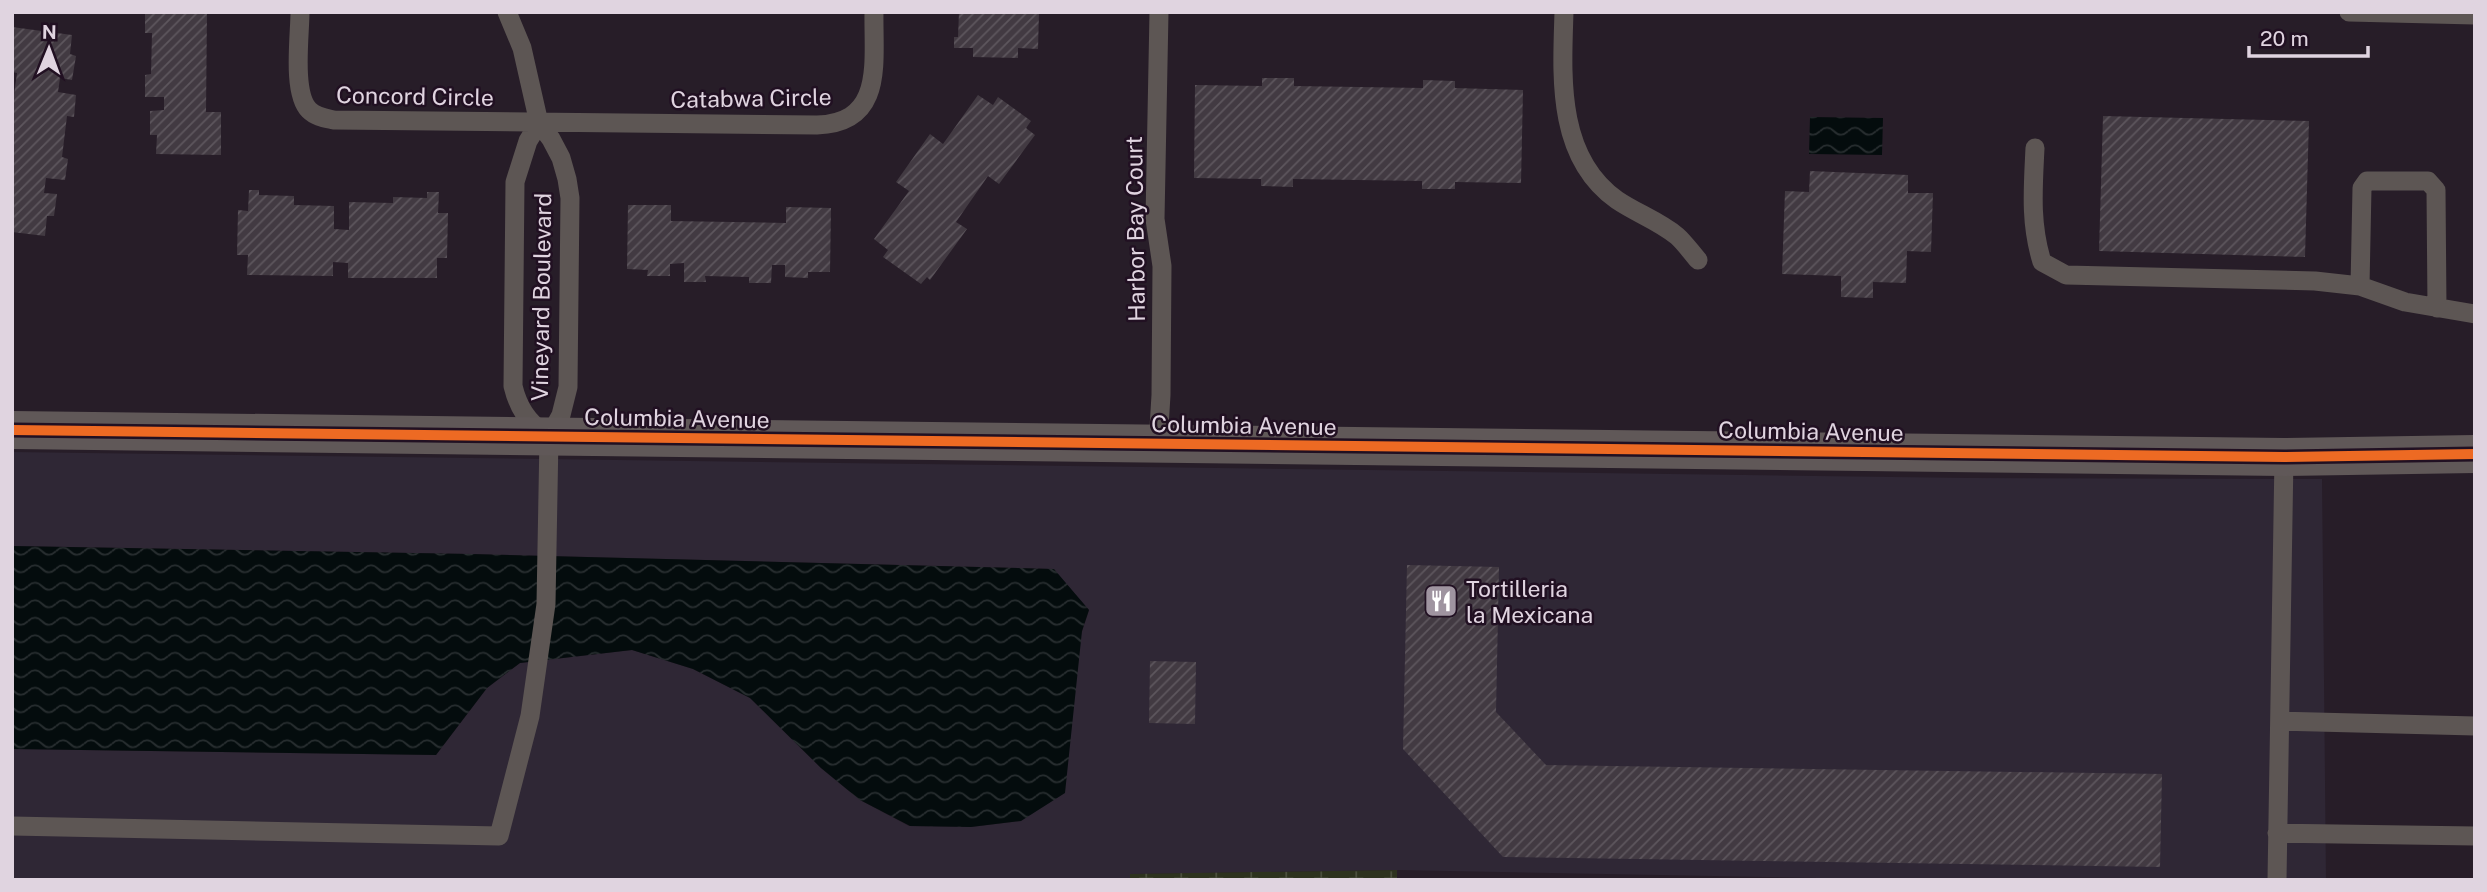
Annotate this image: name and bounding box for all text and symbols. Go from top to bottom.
north arrow [14,14,84,84]
scale bar [2249,14,2368,58]
text: N [42,21,57,43]
text: 20 m [2260,26,2309,51]
street label: Concord Circle [336,81,494,111]
street label: Catabwa Circle [670,83,832,113]
street label: Harbor Bay Court [1120,136,1150,322]
street label: Vineyard Boulevard [526,193,556,401]
street label: Columbia Avenue [584,403,770,433]
street label: Columbia Avenue [1151,410,1337,440]
street label: Columbia Avenue [1718,416,1904,446]
place label: Tortilleria la Mexicana [1466,575,1593,628]
restaurant icon: Tortilleria la Mexicana [1422,582,1460,620]

